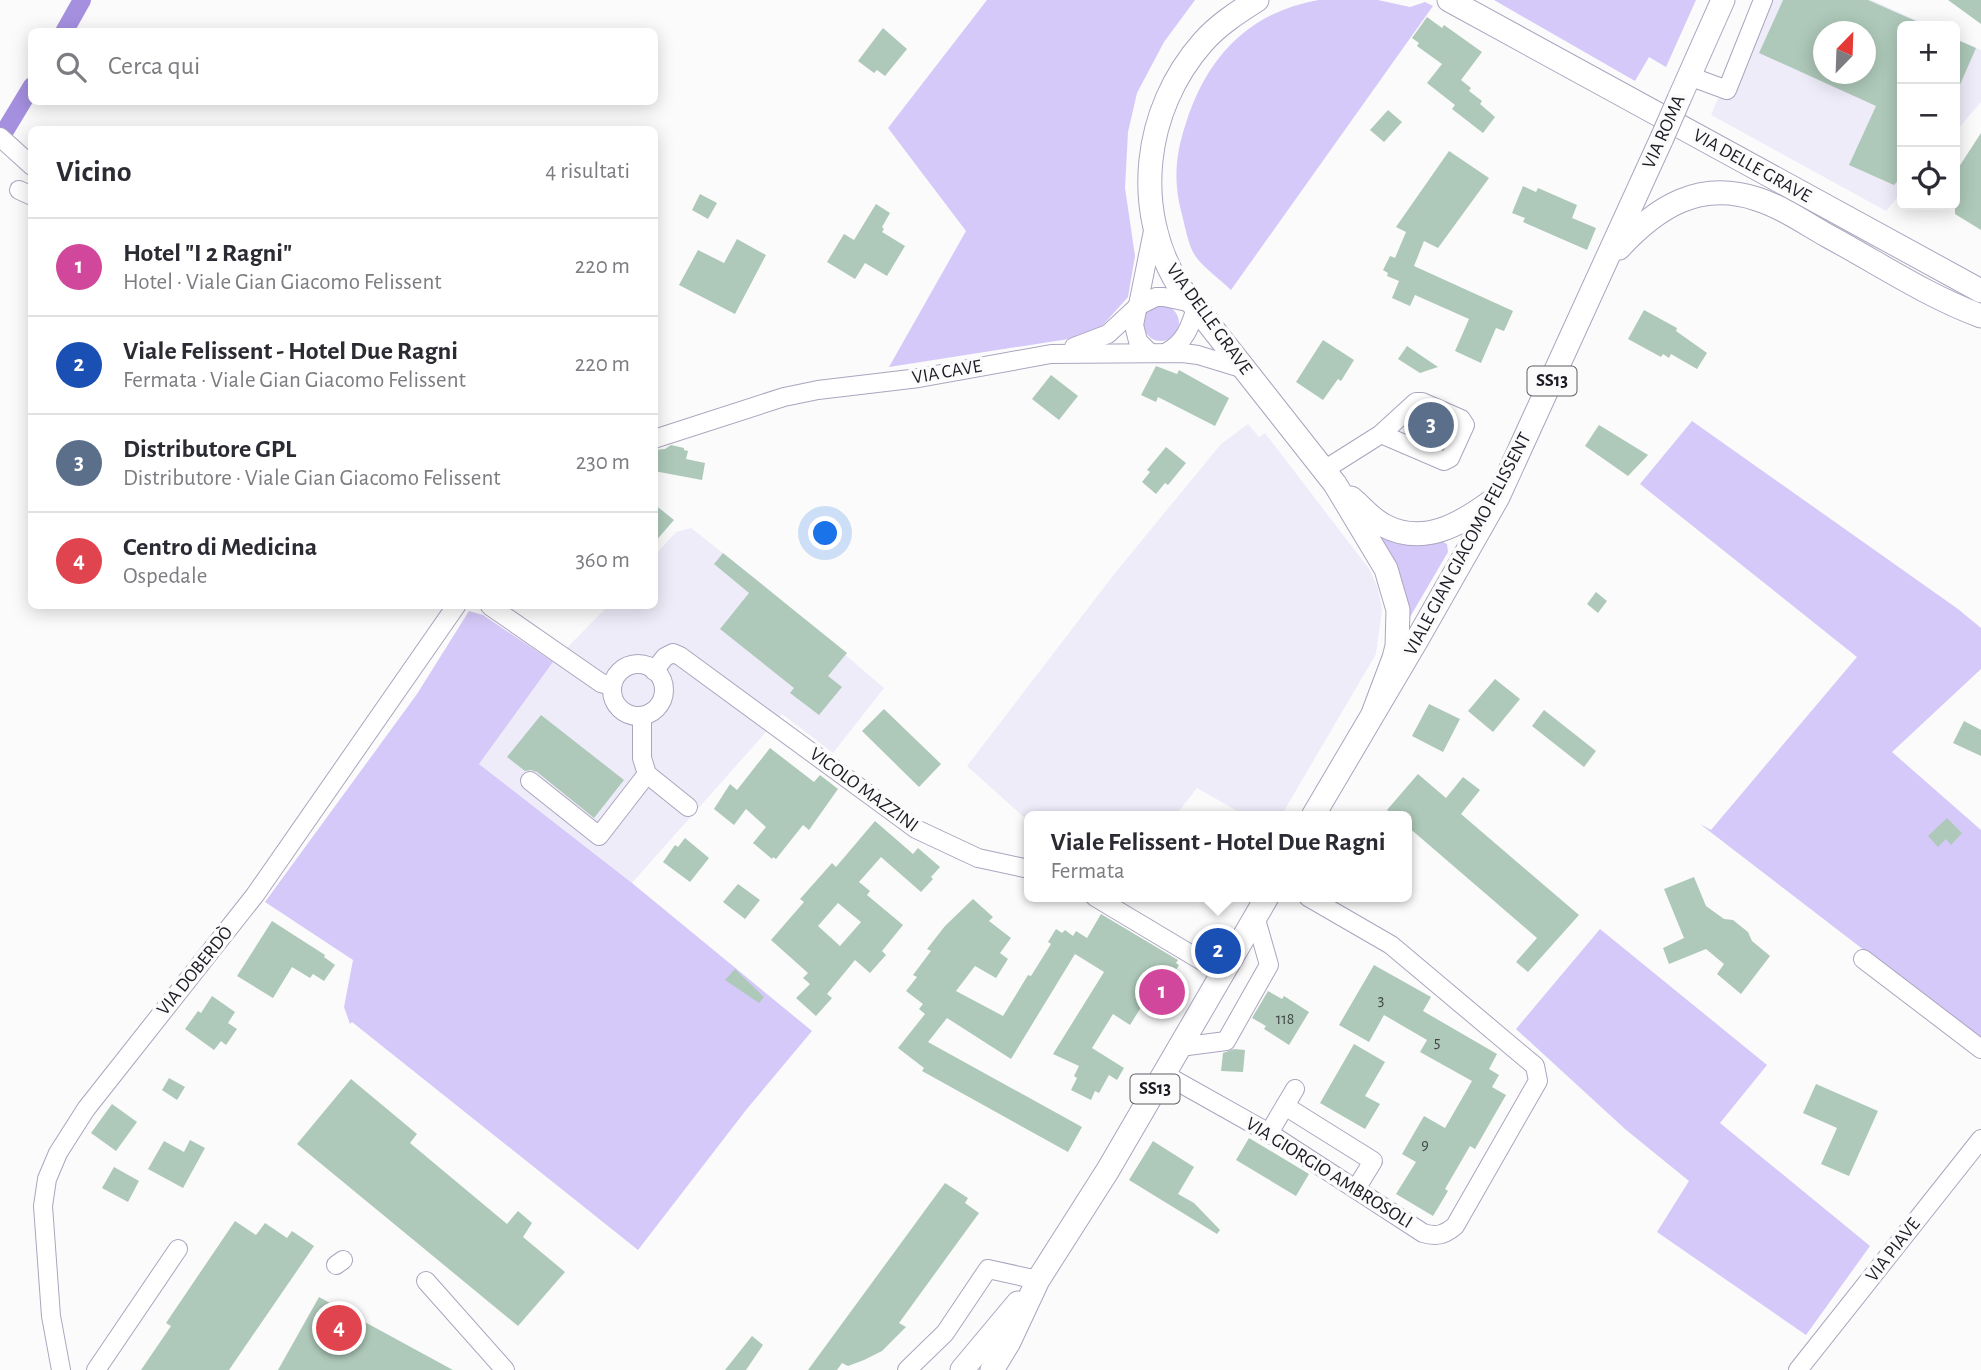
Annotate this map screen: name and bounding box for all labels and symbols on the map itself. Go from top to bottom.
north arrow [1813,21,1876,84]
street label: VIA ROMA [1639,92,1689,172]
street label: VIA DELLE GRAVE [1690,126,1814,206]
street label: VIA DELLE GRAVE [1163,260,1255,378]
street label: VIA CAVE [911,357,983,387]
road number: SS13 [1528,366,1576,396]
pin: 3 [1408,399,1454,451]
street label: VIALE GIAN GIACOMO FELISSENT [1401,429,1535,659]
your location [808,516,842,550]
street label: VICOLO MAZZINI [806,744,922,836]
street label: VIA DOBERDÒ [152,922,237,1019]
pin: 2 [1195,925,1241,977]
pin: 1 [1139,966,1185,1018]
house number: 3 [1378,992,1384,1008]
house number: 118 [1276,1011,1294,1027]
house number: 5 [1434,1034,1440,1050]
road number: SS13 [1130,1074,1180,1104]
street label: VIA GIORGIO AMBROSOLI [1242,1114,1416,1232]
house number: 9 [1421,1137,1429,1153]
street label: VIA PIAVE [1862,1214,1924,1286]
pin: 4 [316,1302,362,1354]

